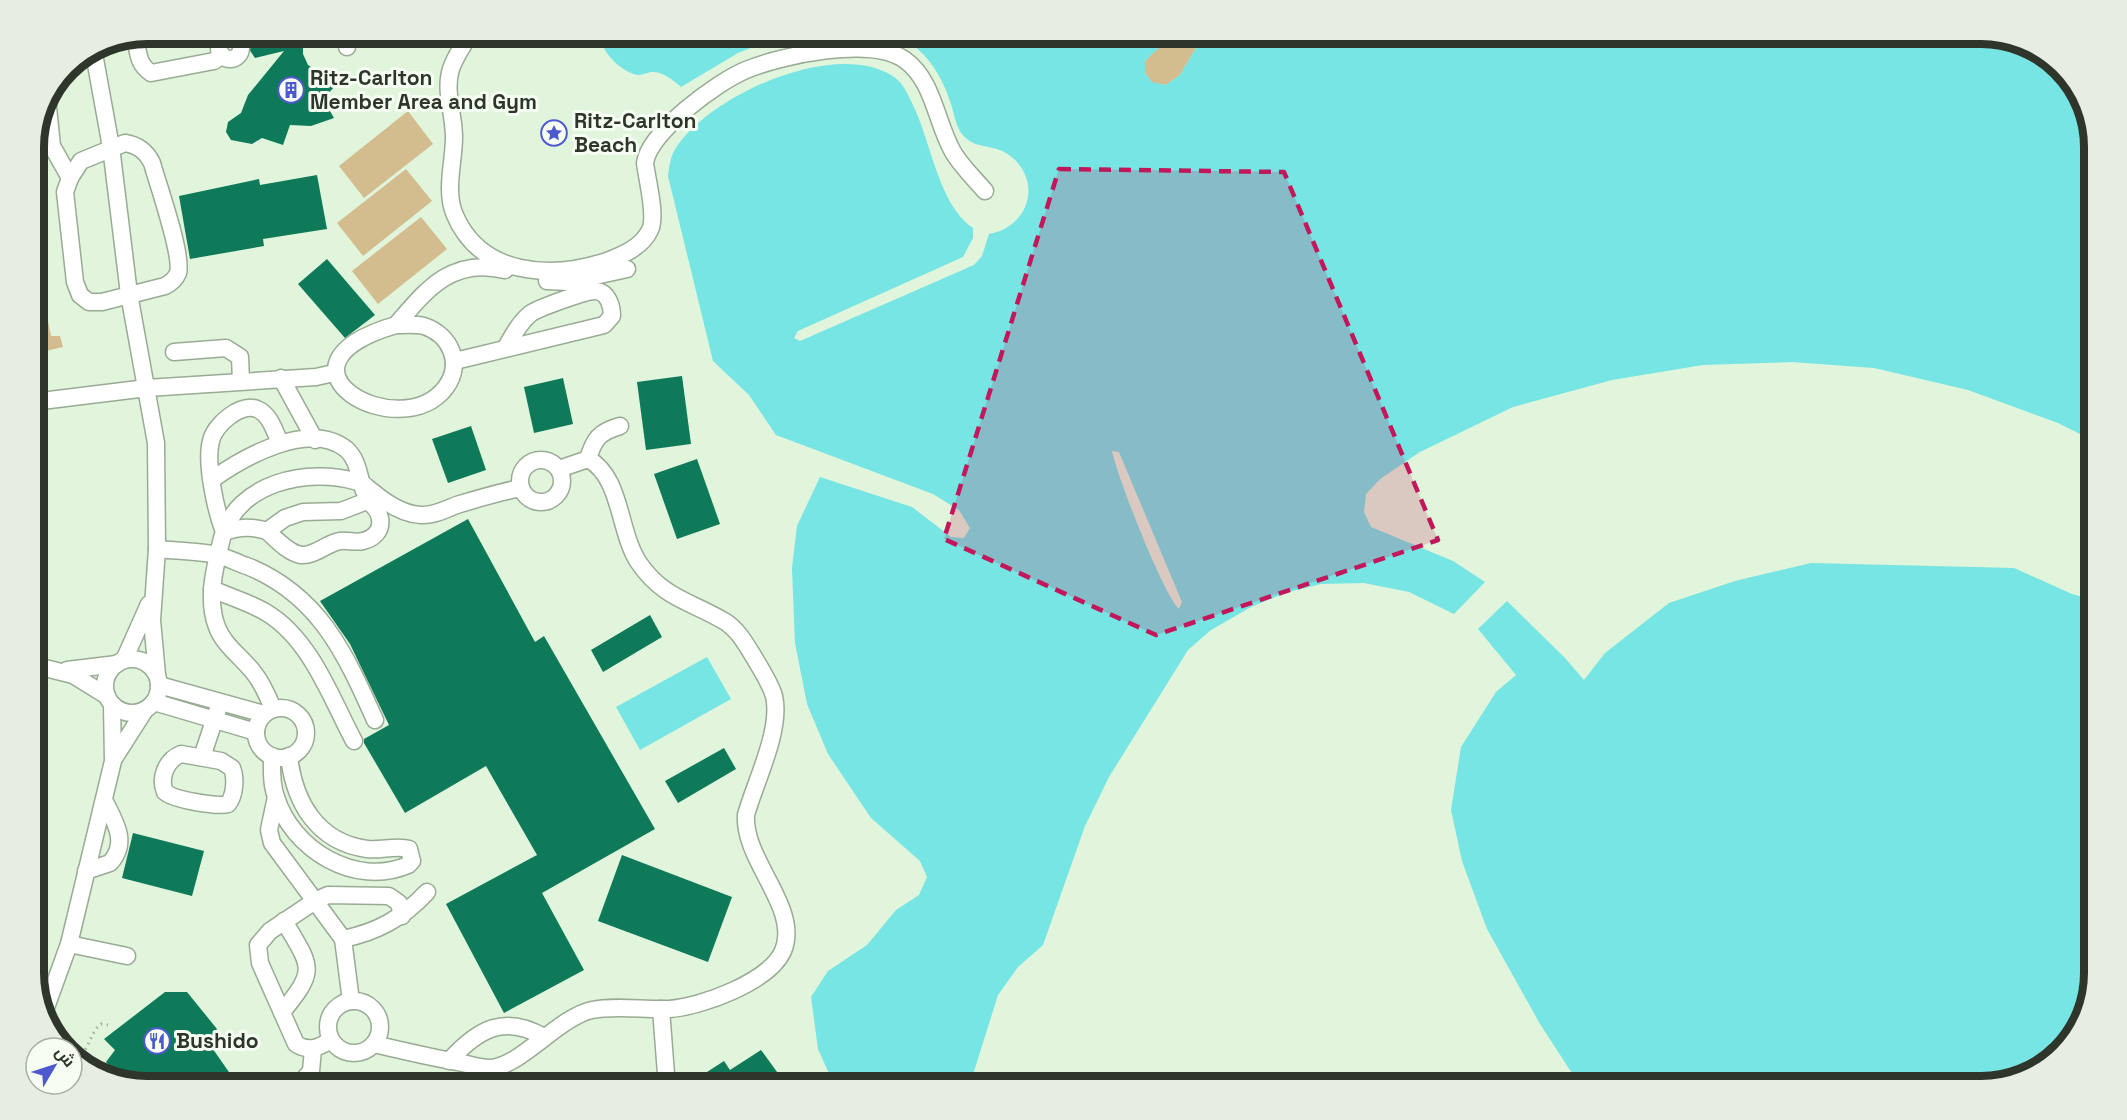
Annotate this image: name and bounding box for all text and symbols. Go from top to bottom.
place label: Ritz-Carlton Member Area and Gym [310,64,537,115]
building icon: Ritz-Carlton Member Area and Gym [276,75,306,105]
place label: Ritz-Carlton Beach [574,107,696,158]
place icon: Ritz-Carlton Beach [539,118,569,148]
restaurant icon: Bushido [142,1026,172,1056]
place label: Bushido [176,1027,259,1054]
north arrow [24,1036,84,1096]
text: ش [51,1042,80,1071]

